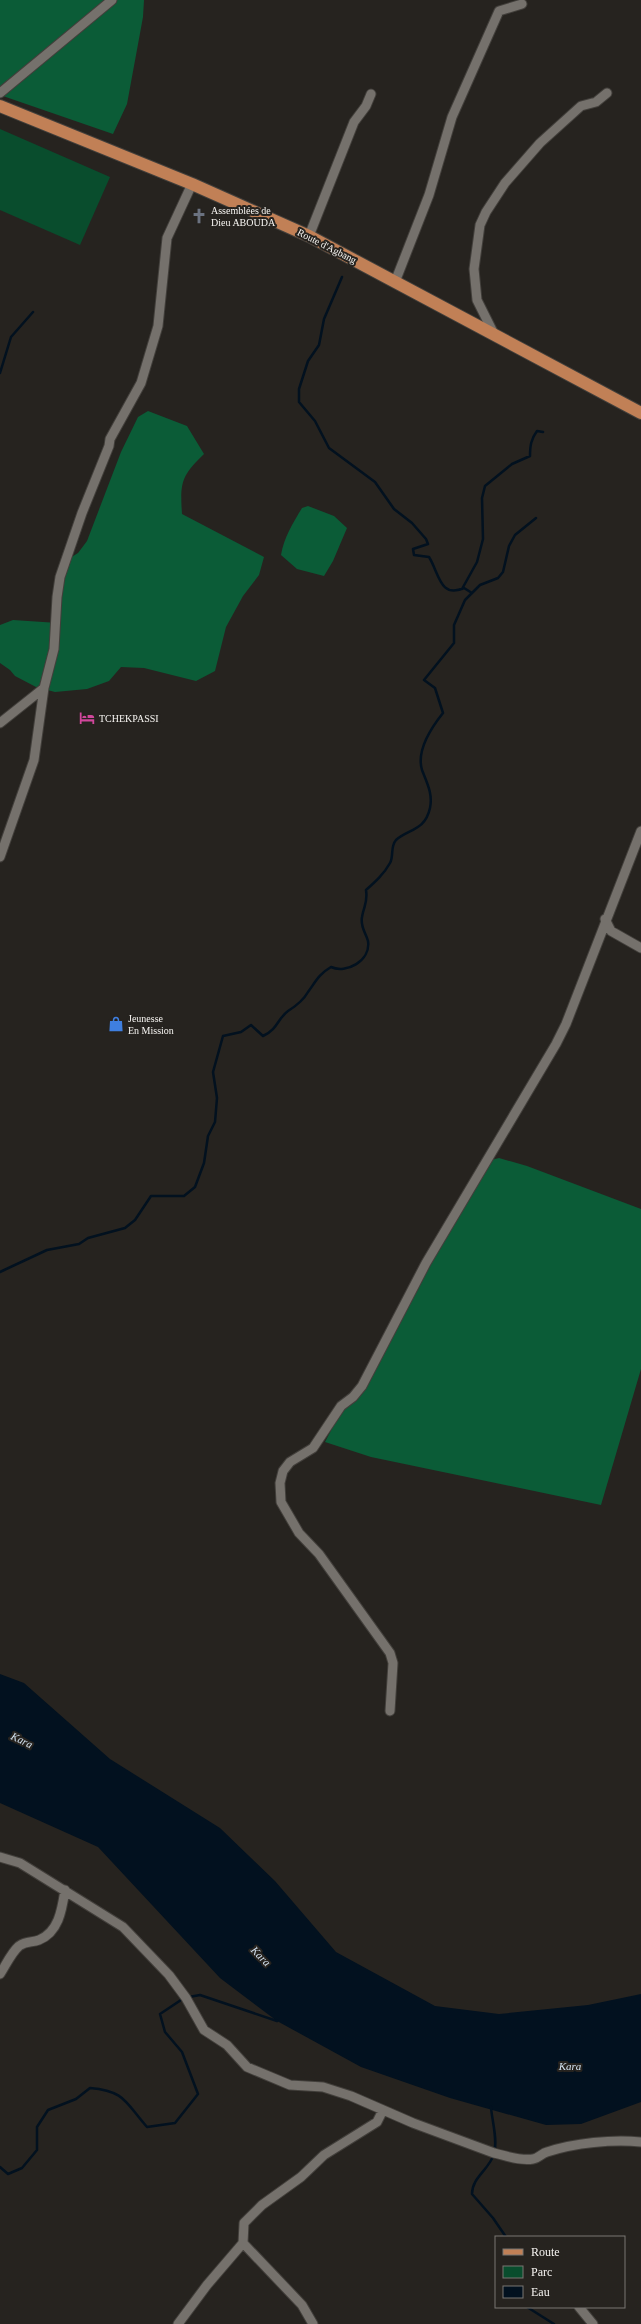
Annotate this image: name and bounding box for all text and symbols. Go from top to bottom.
place label: Assemblées de Dieu ABOUDA [211,205,276,228]
church icon: Assemblées de Dieu ABOUDA [190,207,208,225]
street label: Route d'Agbang [296,226,358,266]
hotel icon: TCHEKPASSI [78,709,96,727]
place label: TCHEKPASSI [99,713,159,724]
place label: Jeunesse En Mission [128,1013,174,1036]
shop icon: Jeunesse En Mission [107,1015,125,1033]
water label: Kara [8,1729,35,1751]
water label: Kara [248,1943,274,1969]
water label: Kara [558,2060,582,2072]
legend [495,2236,625,2308]
text: Route [531,2245,560,2259]
text: Parc [531,2265,552,2279]
text: Eau [531,2285,550,2299]

